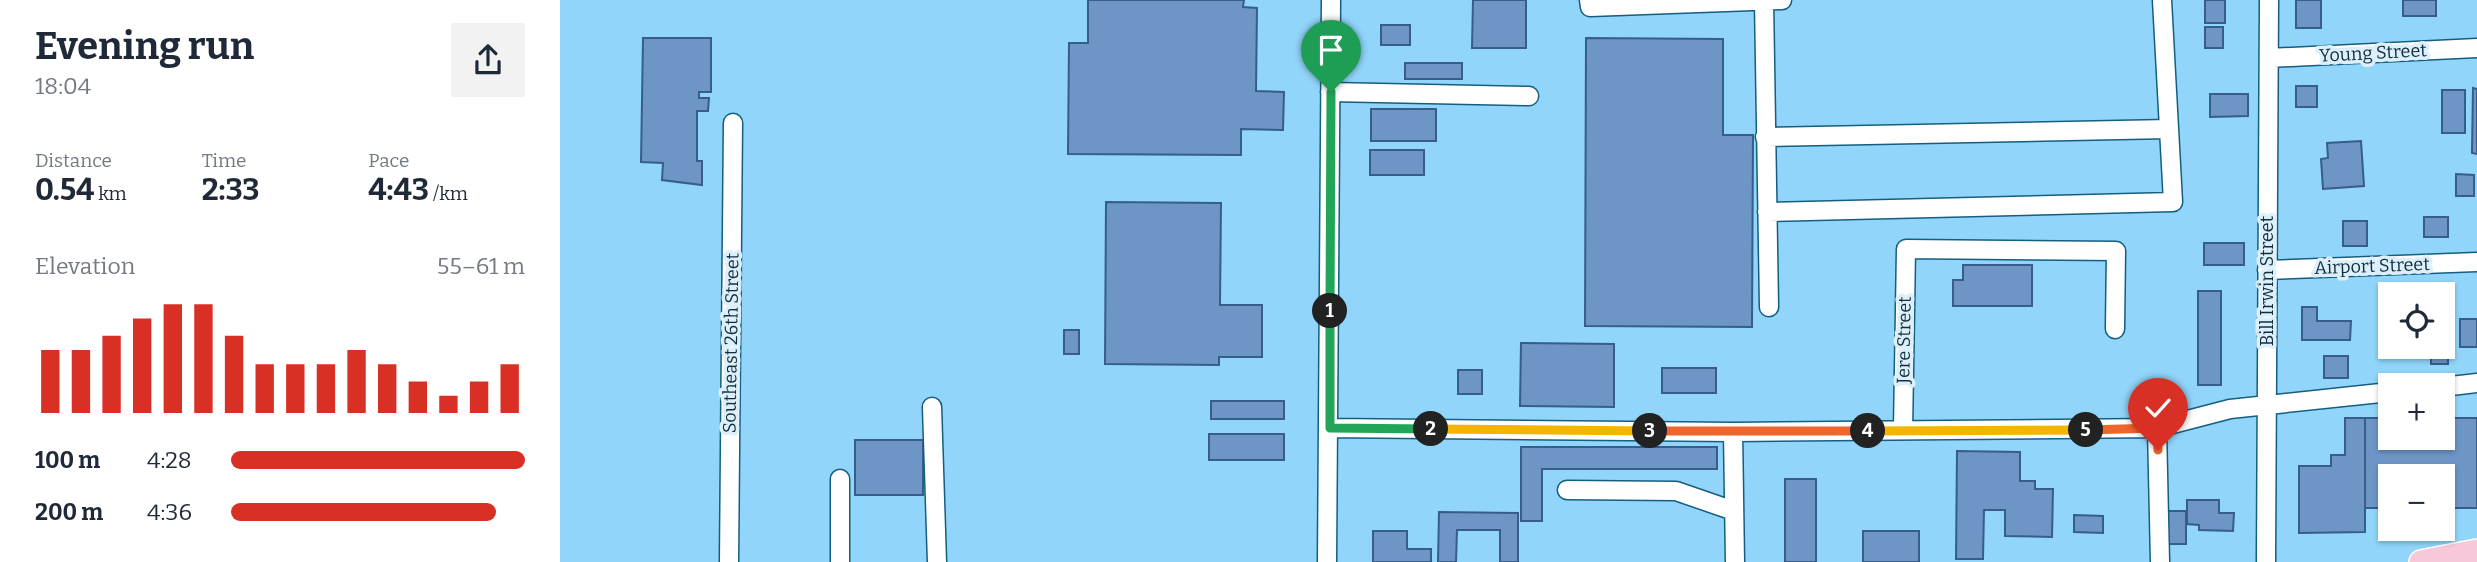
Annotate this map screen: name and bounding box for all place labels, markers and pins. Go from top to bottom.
pin [1301,20,1361,92]
pin: 1 [1312,294,1348,328]
pin [2128,378,2188,450]
pin: 2 [1414,412,1448,446]
pin: 5 [2068,412,2104,448]
pin: 3 [1632,414,1668,448]
pin: 4 [1850,414,1886,448]

